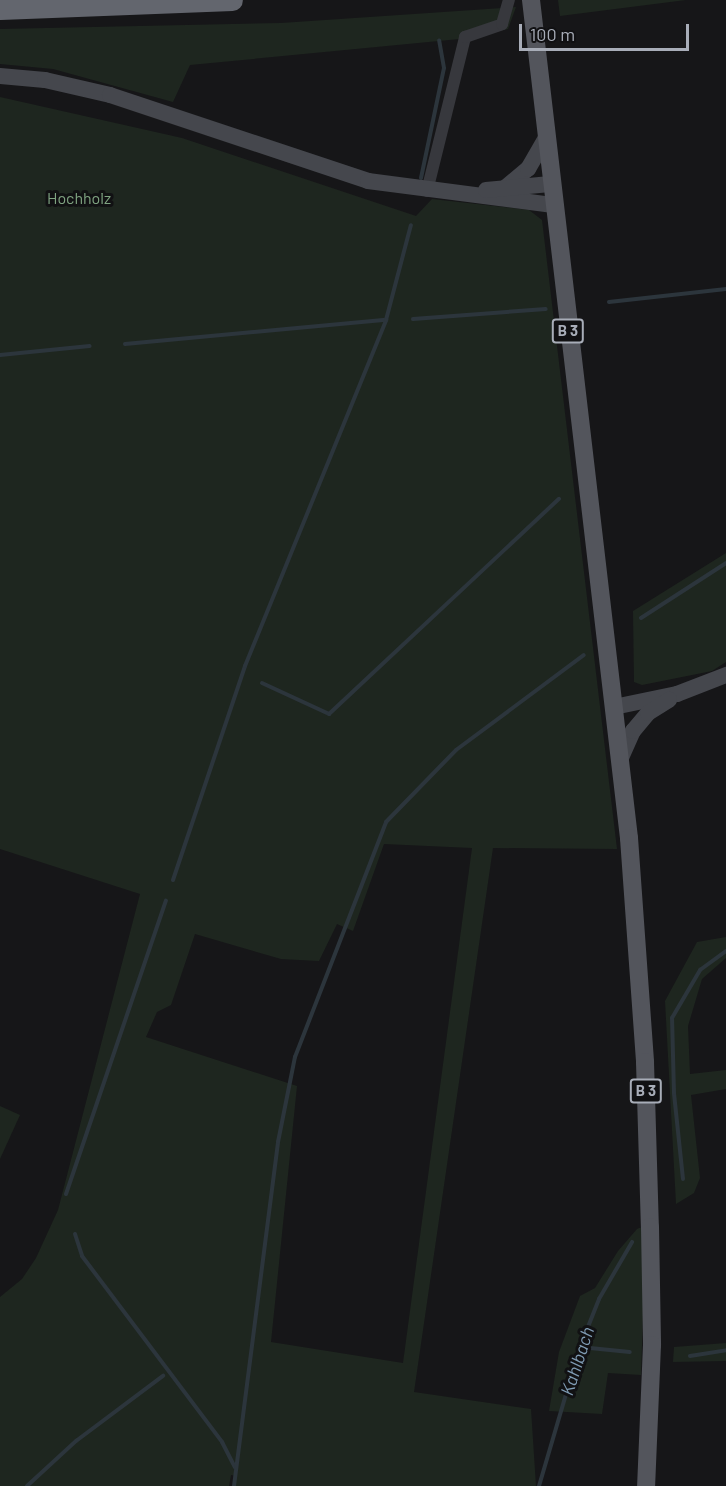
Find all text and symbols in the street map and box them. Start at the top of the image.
scale bar [522,12,692,50]
text: 100 m [530,23,575,45]
park label: Hochholz [47,188,111,208]
road number: B 3 [552,319,584,343]
road number: B 3 [630,1079,662,1103]
water label: Kahlbach [556,1324,598,1398]

